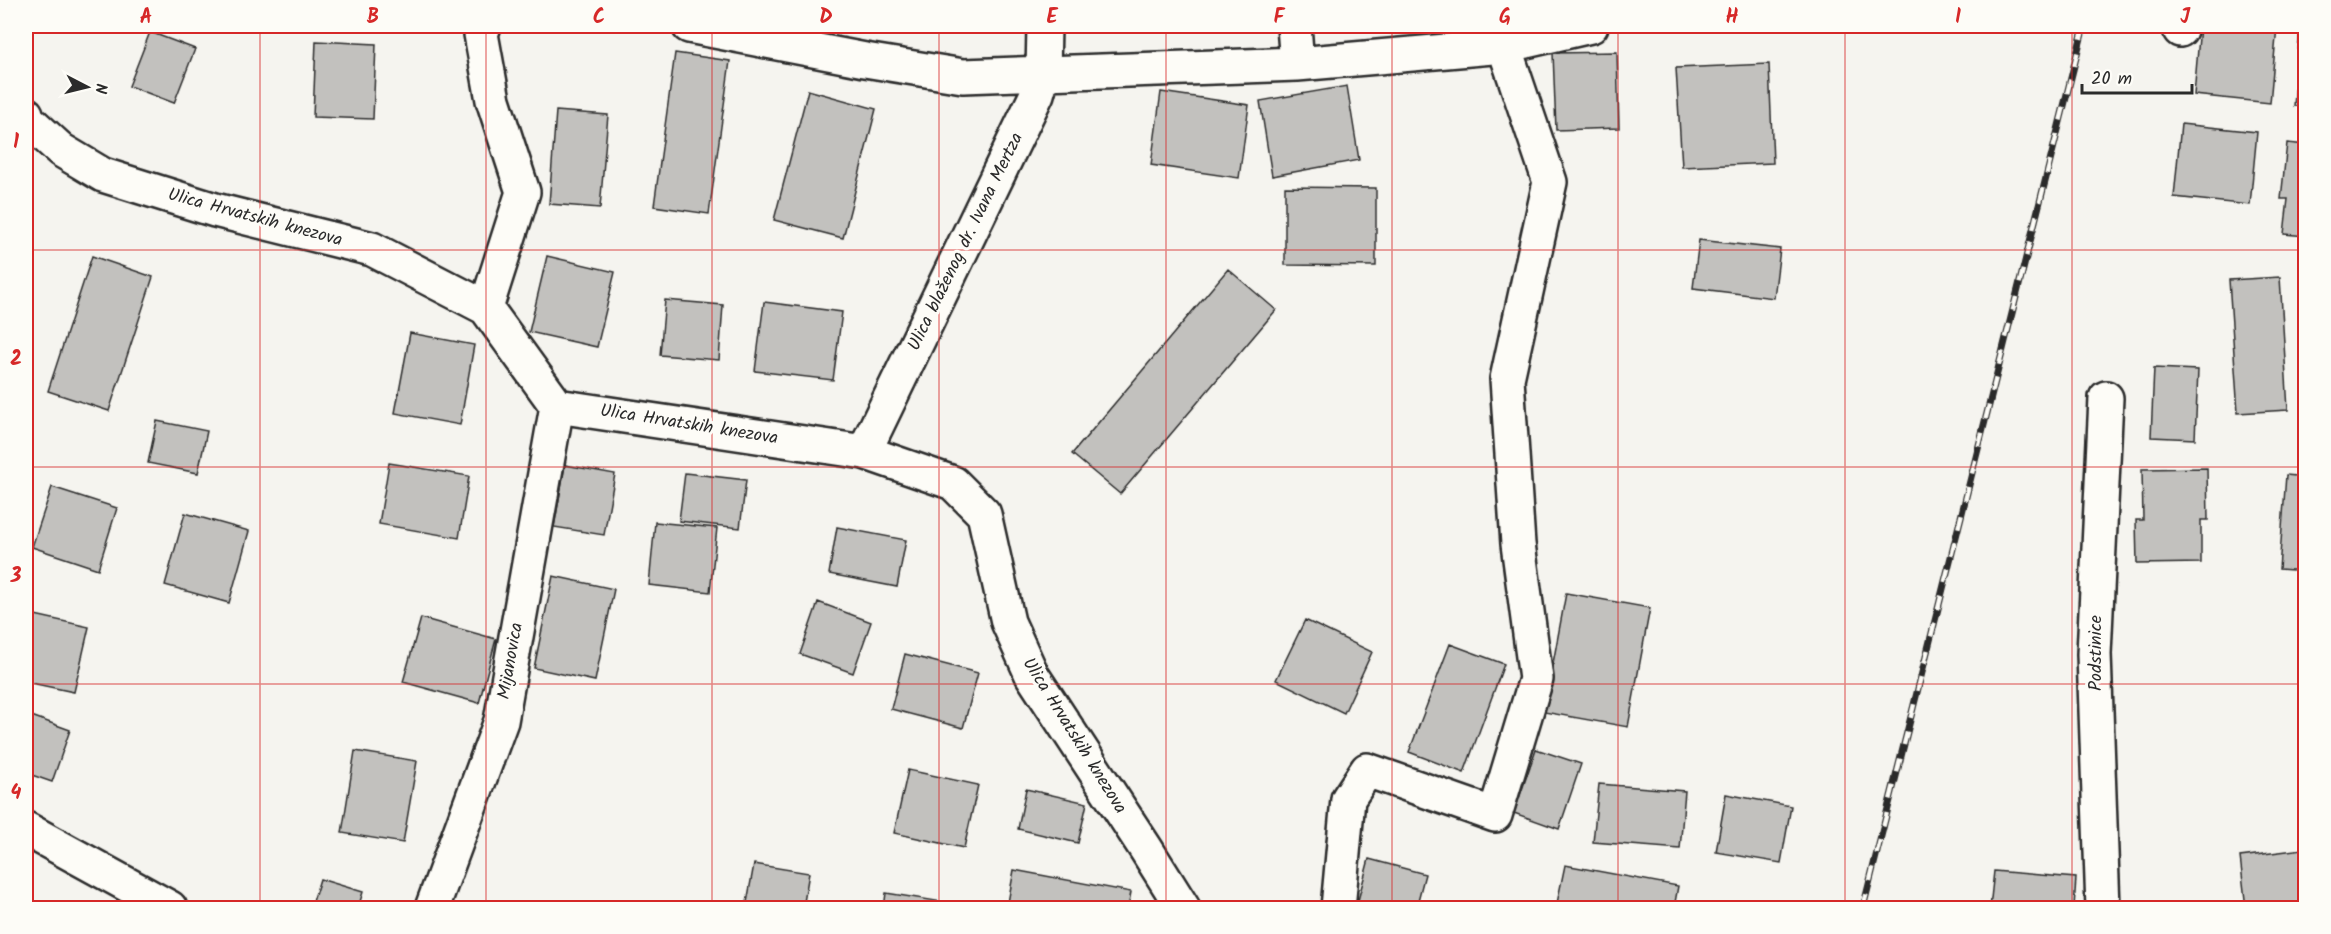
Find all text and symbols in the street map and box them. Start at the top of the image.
text: A [140,2,152,34]
text: B [367,2,379,34]
text: C [593,2,605,34]
text: D [819,2,833,34]
text: E [1046,2,1058,34]
text: F [1274,2,1286,34]
text: G [1499,2,1511,34]
text: H [1725,2,1739,34]
text: I [1955,2,1961,34]
text: J [2180,2,2191,34]
north arrow [57,57,117,117]
scale bar [2082,57,2192,95]
text: 20 m [2091,65,2132,94]
text: N [87,82,113,95]
text: 1 [13,127,19,159]
street label: Ulica blaženog dr. Ivana Mertza [900,128,1032,356]
street label: Ulica Hrvatskih knezova [164,181,346,255]
text: 2 [10,344,22,376]
street label: Ulica Hrvatskih knezova [598,397,780,453]
text: 3 [10,561,22,593]
street label: Podstinice [2082,615,2111,691]
street label: Mijanovica [490,620,532,702]
street label: Ulica Hrvatskih knezova [1014,652,1134,820]
text: 4 [11,778,22,810]

